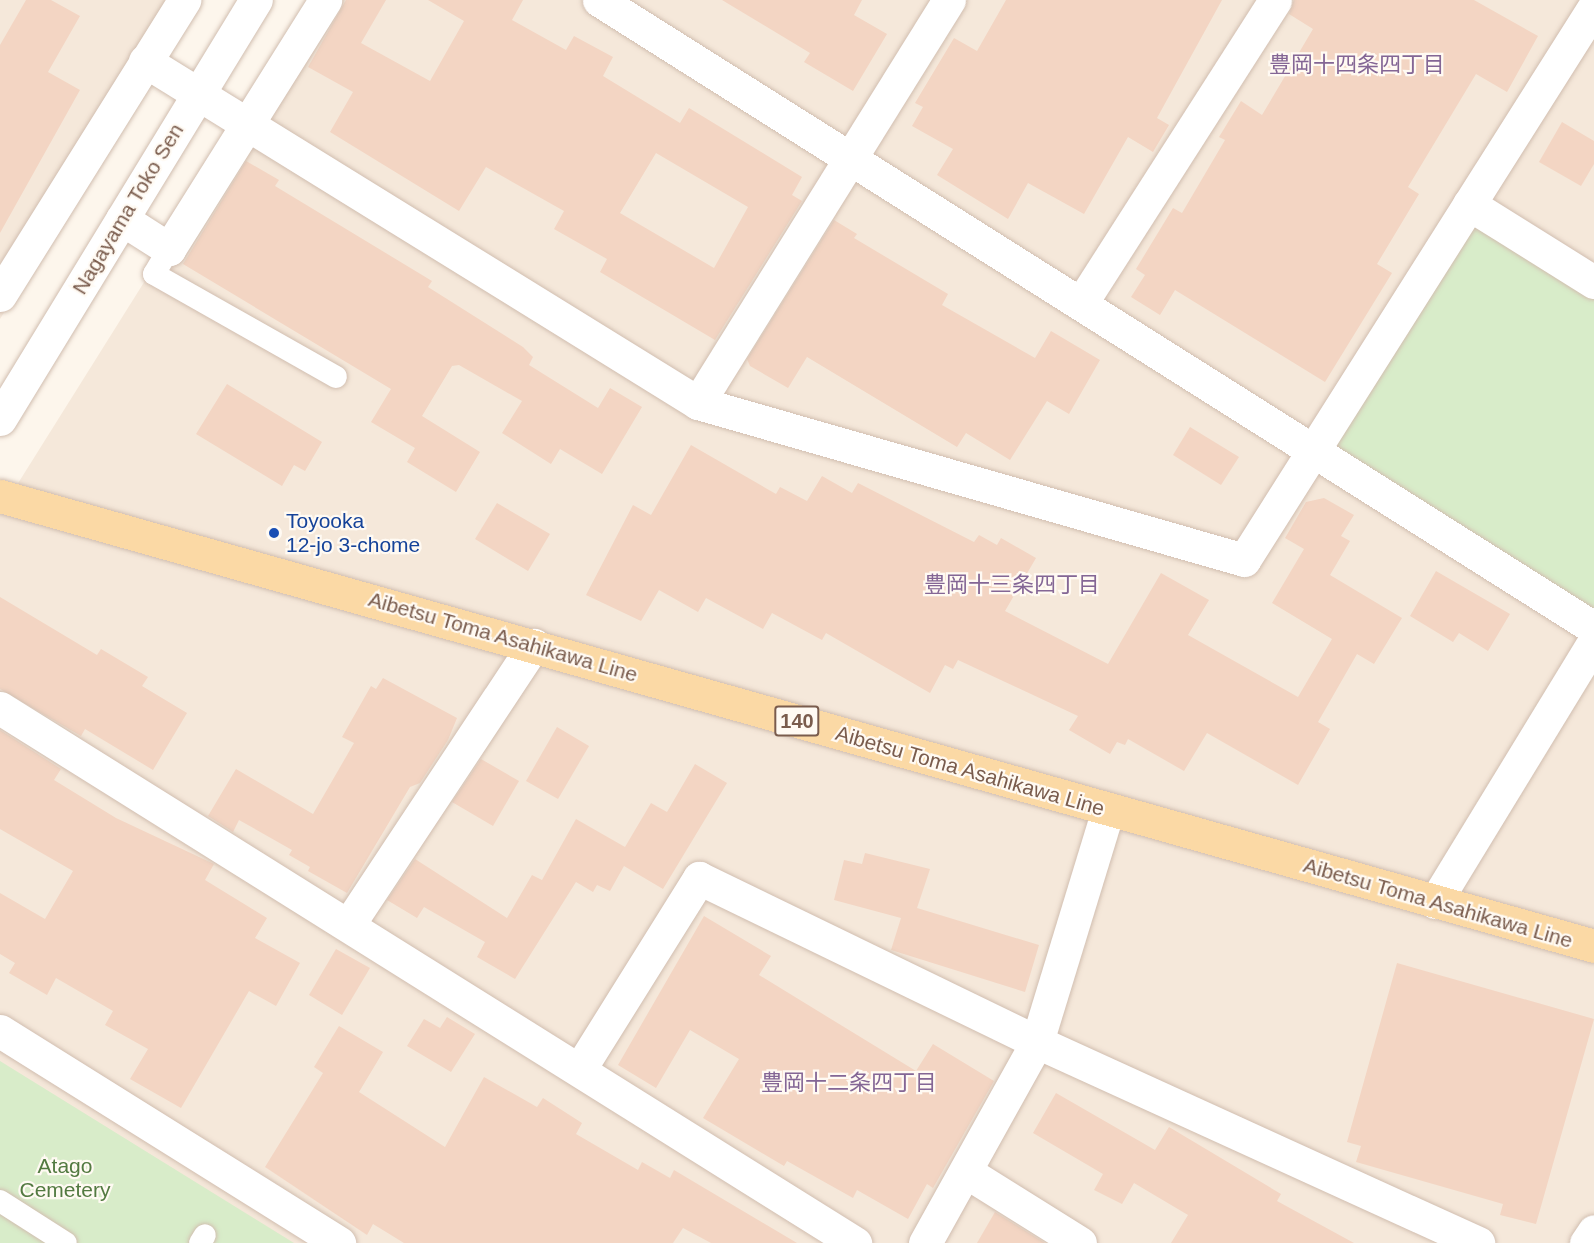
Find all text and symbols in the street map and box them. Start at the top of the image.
district label: 豊岡十四条四丁目 [1269,52,1445,78]
street label: Nagayama Toko Sen [67,119,189,299]
place label: Toyooka 12-jo 3-chome [286,508,420,558]
marker: Toyooka 12-jo 3-chome [267,526,281,540]
district label: 豊岡十三条四丁目 [924,572,1100,598]
street label: Aibetsu Toma Asahikawa Line [365,586,641,688]
road number: 140 [773,704,821,738]
street label: Aibetsu Toma Asahikawa Line [832,720,1108,822]
street label: Aibetsu Toma Asahikawa Line [1300,852,1576,954]
district label: 豊岡十二条四丁目 [761,1070,937,1096]
park label: Atago Cemetery [19,1153,111,1203]

